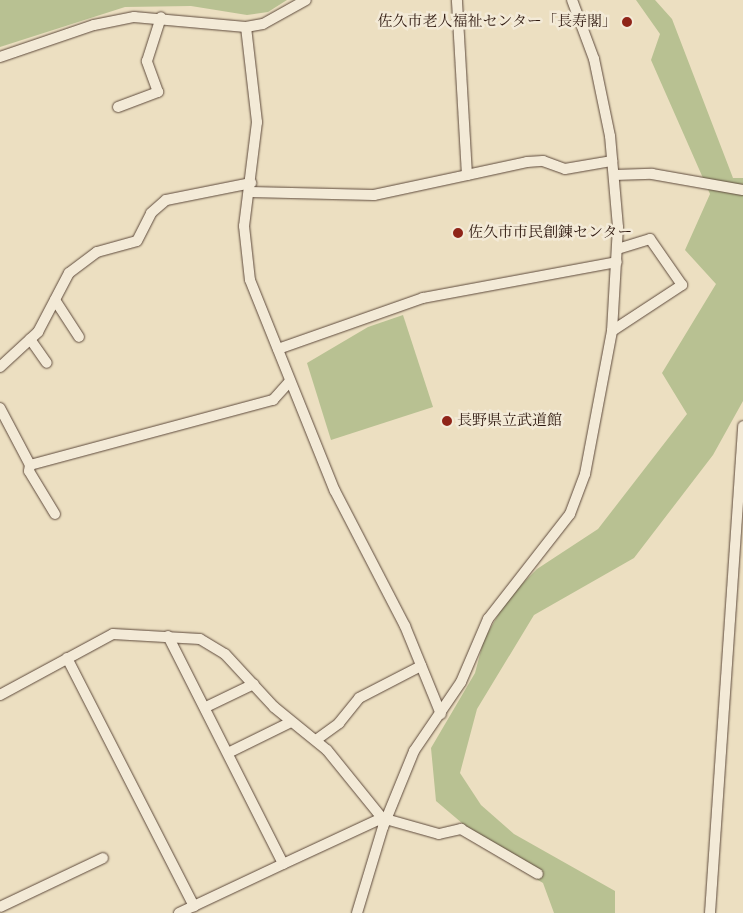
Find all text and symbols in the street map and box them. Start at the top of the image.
place label: 佐久市老人福祉センター「長寿閣」 [377,13,617,31]
marker: 佐久市老人福祉センター「長寿閣」 [621,16,633,28]
place label: 佐久市市民創錬センター [468,224,633,242]
marker: 佐久市市民創錬センター [452,227,464,239]
place label: 長野県立武道館 [457,412,562,430]
marker: 長野県立武道館 [441,415,453,427]

